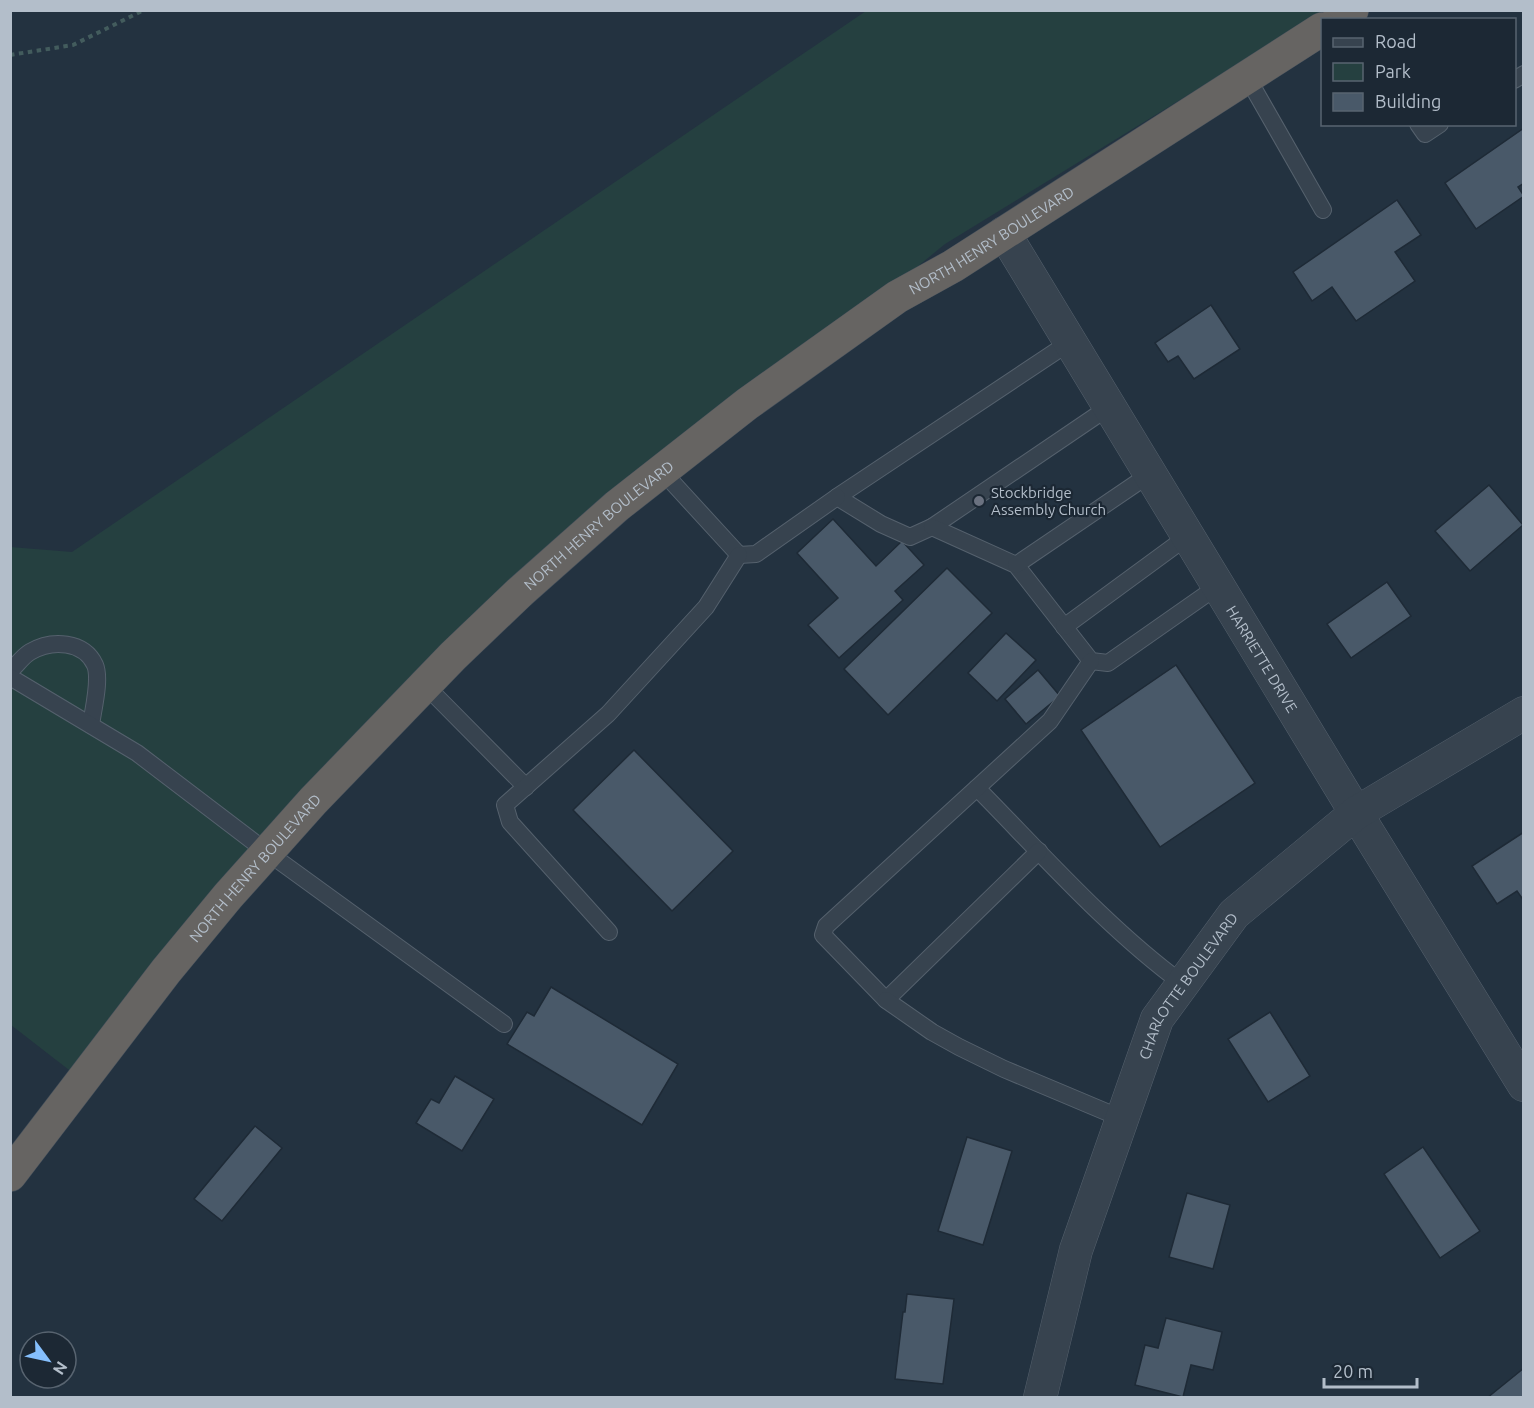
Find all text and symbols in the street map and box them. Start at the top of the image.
legend [1321,18,1516,126]
text: Road [1375,31,1417,51]
text: Park [1375,61,1411,81]
text: Building [1375,91,1441,111]
street label: NORTH HENRY BOULEVARD [906,182,1077,297]
street label: NORTH HENRY BOULEVARD [520,457,677,593]
place label: Stockbridge Assembly Church [991,484,1106,518]
marker: Stockbridge Assembly Church [972,494,986,508]
street label: HARRIETTE DRIVE [1223,602,1301,715]
street label: NORTH HENRY BOULEVARD [185,790,324,945]
street label: CHARLOTTE BOULEVARD [1135,909,1241,1062]
north arrow [18,1330,78,1390]
scale bar [1324,1351,1417,1389]
text: N [50,1358,71,1378]
text: 20 m [1333,1361,1373,1381]

